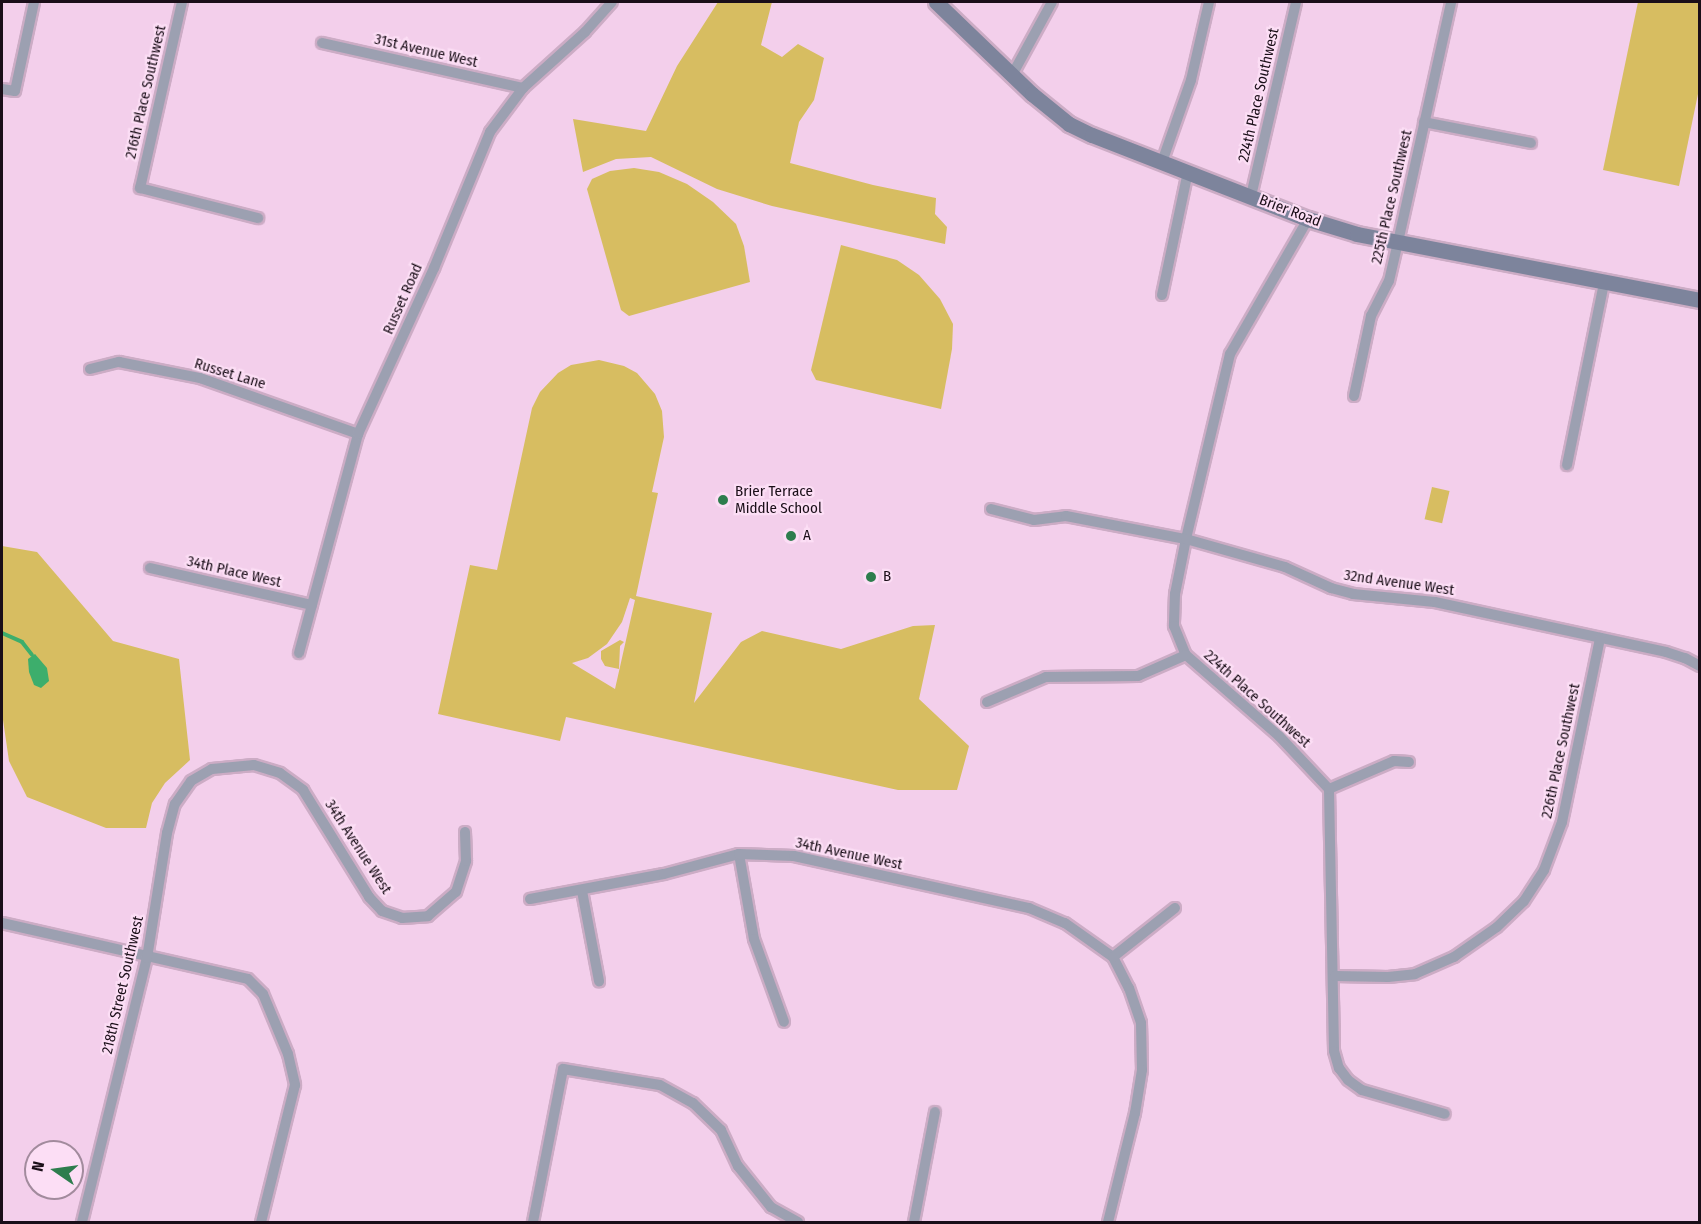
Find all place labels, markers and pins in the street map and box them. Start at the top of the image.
place label: Brier Terrace Middle School [735,482,822,517]
marker: Brier Terrace Middle School [716,493,730,507]
place label: A [803,527,811,545]
marker: A [784,529,798,543]
place label: B [883,568,891,586]
marker: B [864,570,878,584]

